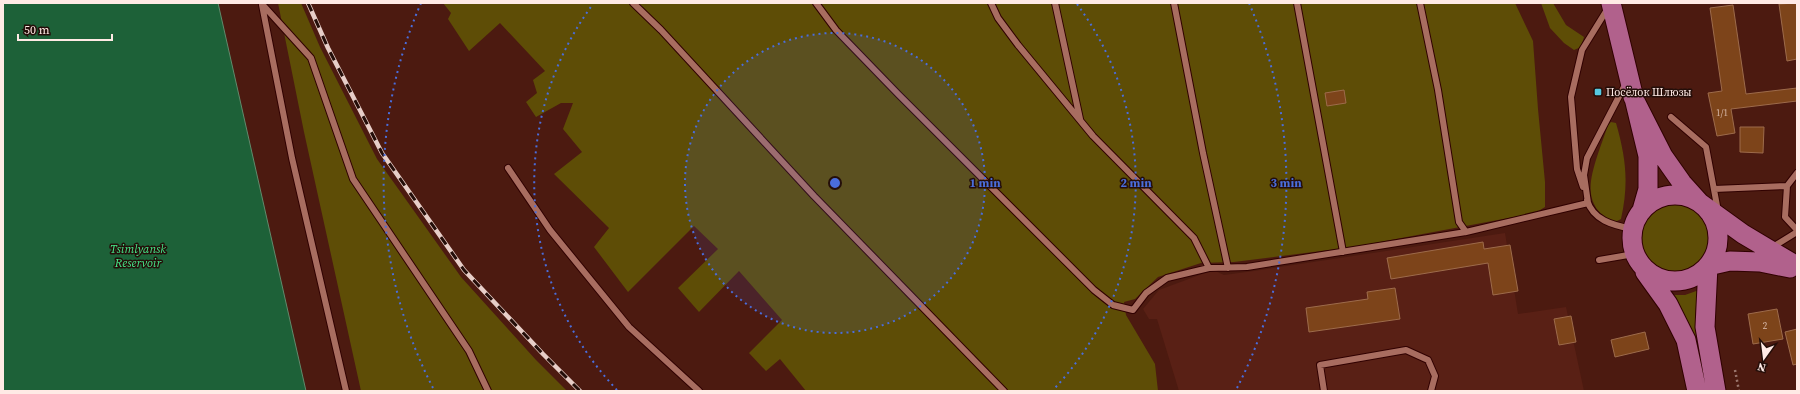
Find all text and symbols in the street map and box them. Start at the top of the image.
scale bar [18,16,112,42]
text: 50 m [24,22,50,38]
place label: Посёлок Шлюзы [1606,85,1692,100]
marker: Посёлок Шлюзы [1593,87,1603,97]
house number: 1/1 [1716,107,1728,119]
text: 1 min [969,175,1001,191]
text: 2 min [1120,175,1152,191]
text: 3 min [1270,175,1302,191]
centre of rings [828,176,842,190]
water label: Tsimlyansk Reservoir [110,241,166,271]
house number: 2 [1763,320,1768,332]
north arrow [1744,338,1784,378]
text: N [1756,359,1767,375]

